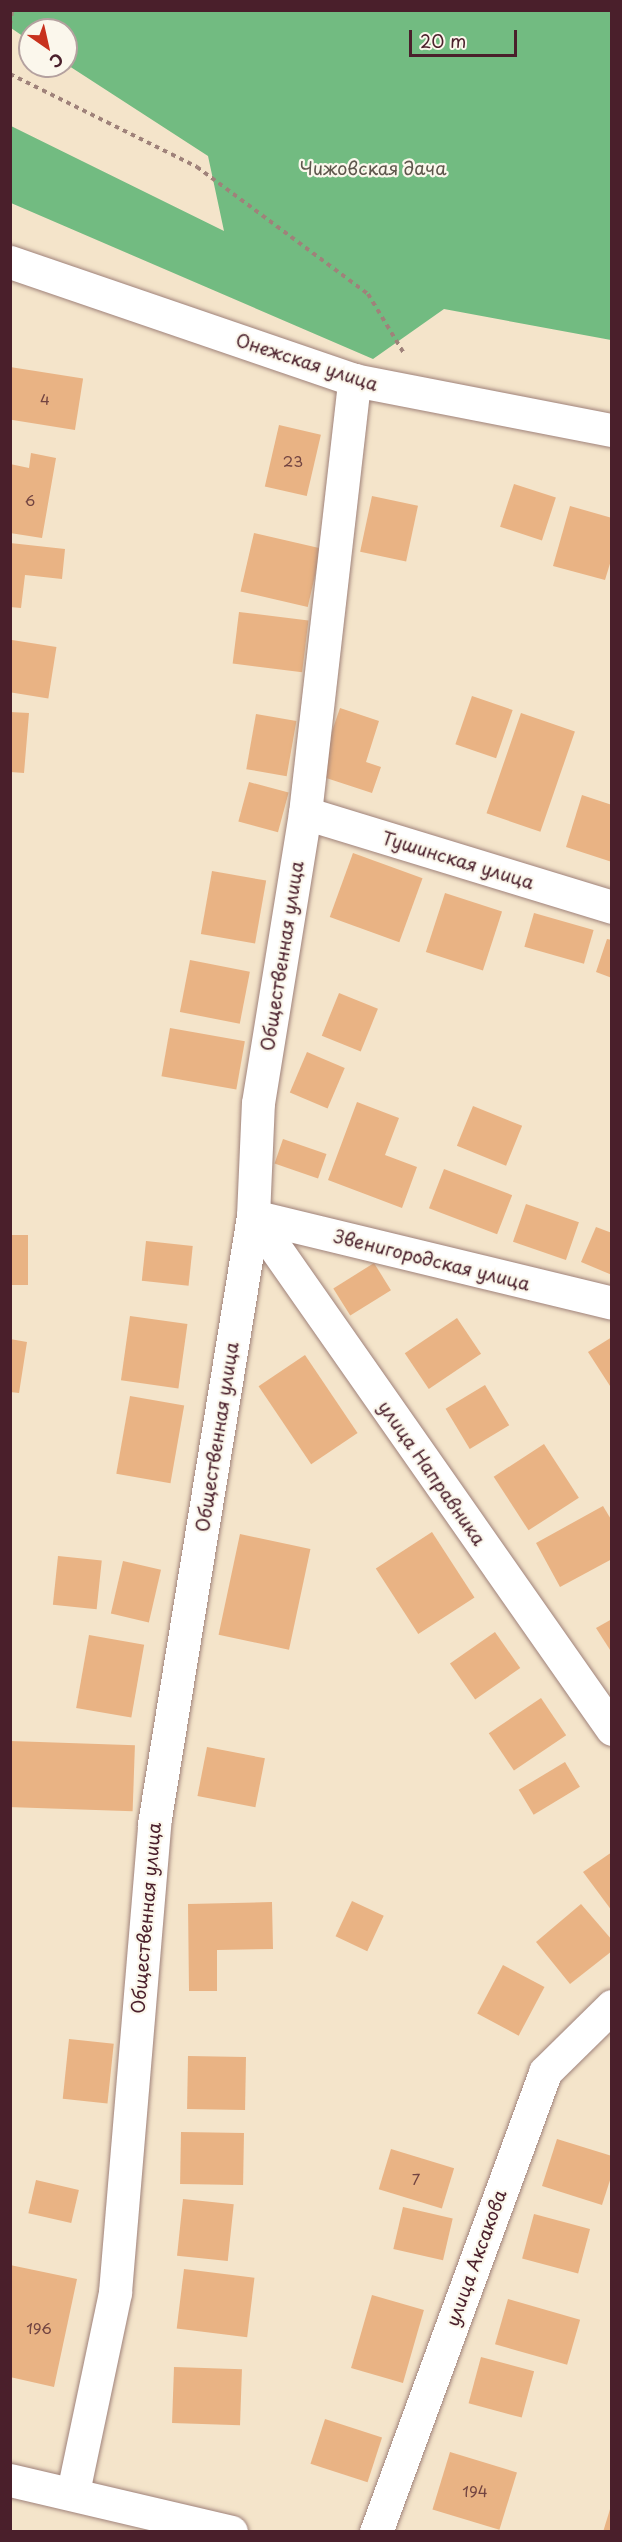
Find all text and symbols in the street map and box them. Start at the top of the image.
north arrow [18,18,78,78]
scale bar [412,18,520,56]
text: 20 m [420,27,466,54]
text: С [45,48,69,75]
park label: Чижовская дача [299,157,447,179]
street label: Онежская улица [233,329,381,395]
house number: 4 [40,390,50,408]
house number: 23 [283,452,303,470]
house number: 6 [25,491,35,509]
street label: Тушинская улица [379,827,537,893]
street label: Общественная улица [256,859,308,1053]
street label: Звенигородская улица [331,1225,533,1295]
street label: Общественная улица [191,1340,243,1534]
street label: улица Направника [374,1397,490,1549]
street label: Общественная улица [127,1821,165,2015]
house number: 7 [412,2170,420,2188]
street label: улица Аксакова [441,2186,511,2330]
house number: 196 [26,2319,52,2337]
house number: 194 [462,2482,488,2500]

